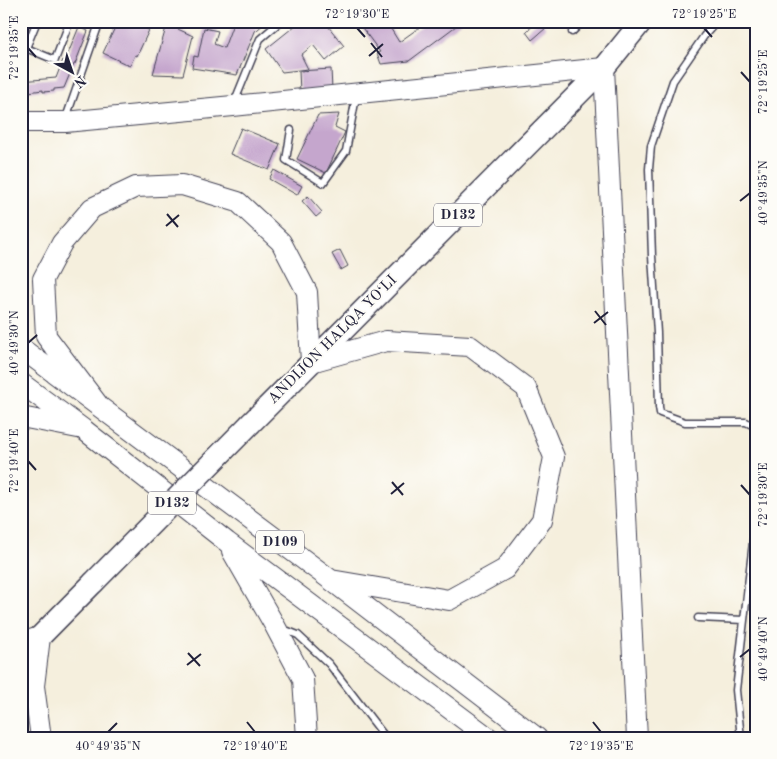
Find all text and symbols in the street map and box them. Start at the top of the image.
text: 72°19'25"E [672,8,736,21]
text: 72°19'30"E [325,9,389,21]
text: 72°19'35"E [8,16,21,80]
north arrow [48,48,98,98]
text: 72°19'25"E [757,50,770,114]
text: N [71,72,88,90]
text: 40°49'35"N [757,160,770,226]
road number: D132 [434,204,482,226]
street label: ANDIJON HALQA YO‘LI [266,273,400,407]
text: 40°49'30"N [9,310,21,376]
text: 72°19'40"E [9,429,21,493]
text: 72°19'30"E [758,463,770,527]
road number: D132 [148,492,196,514]
road number: D109 [256,530,304,554]
text: 40°49'40"N [758,616,770,682]
text: 40°49'35"N [75,740,141,753]
text: 72°19'35"E [569,740,633,753]
text: 72°19'40"E [223,741,287,753]

